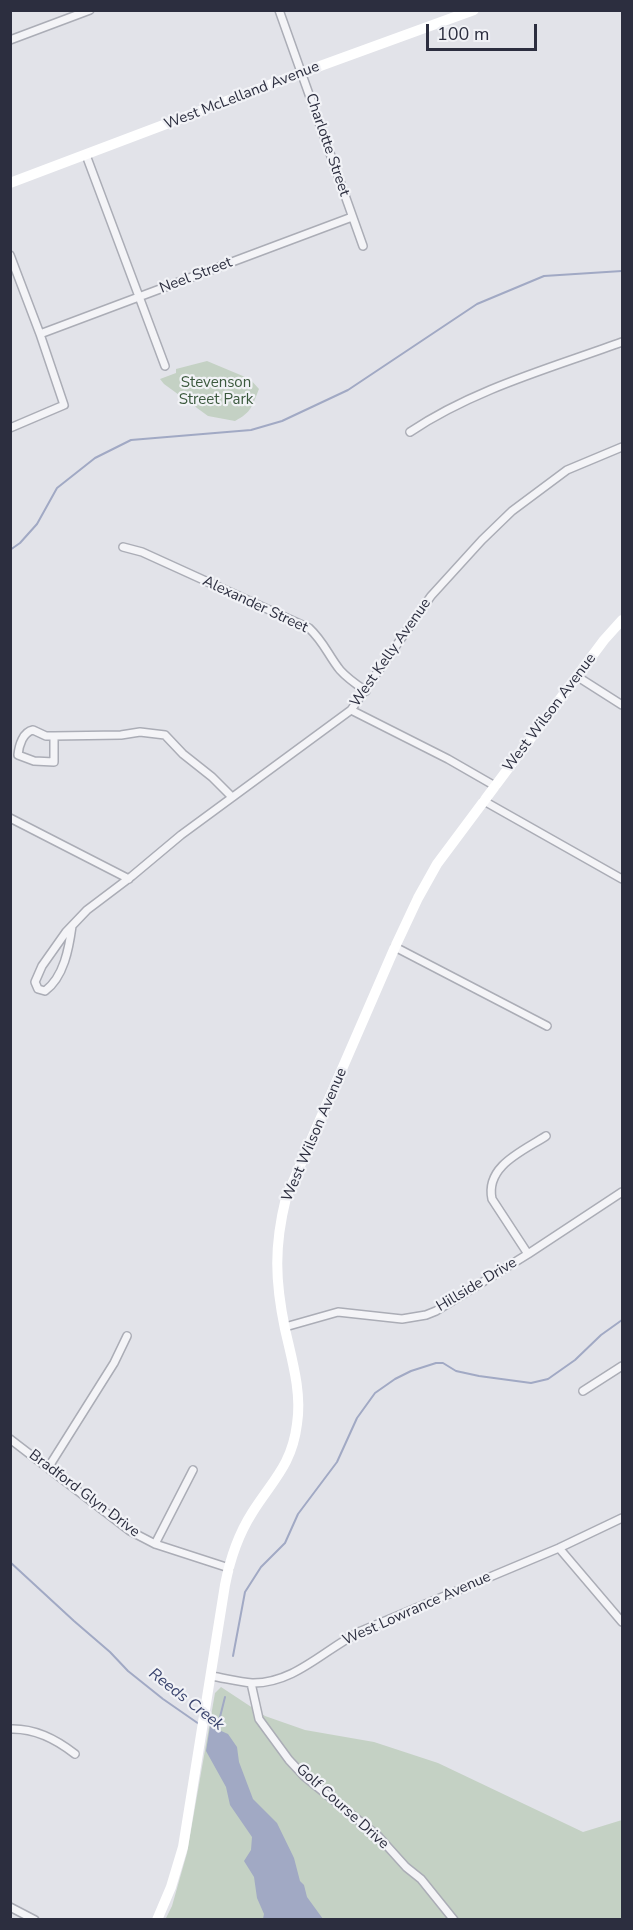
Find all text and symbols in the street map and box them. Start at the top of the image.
scale bar [429,12,540,50]
text: 100 m [437,22,489,46]
street label: West McLelland Avenue [162,58,322,134]
street label: Charlotte Street [301,91,353,199]
street label: Neel Street [157,254,235,298]
park label: Stevenson Street Park [179,374,253,409]
street label: Alexander Street [199,573,311,637]
street label: West Kelly Avenue [347,595,435,711]
street label: West Wilson Avenue [500,650,600,776]
street label: West Wilson Avenue [279,1066,351,1204]
street label: Hillside Drive [434,1254,520,1316]
street label: Bradford Glyn Drive [25,1447,143,1541]
street label: West Lowrance Avenue [340,1568,494,1650]
water label: Reeds Creek [145,1665,227,1735]
street label: Golf Course Drive [292,1761,392,1853]

